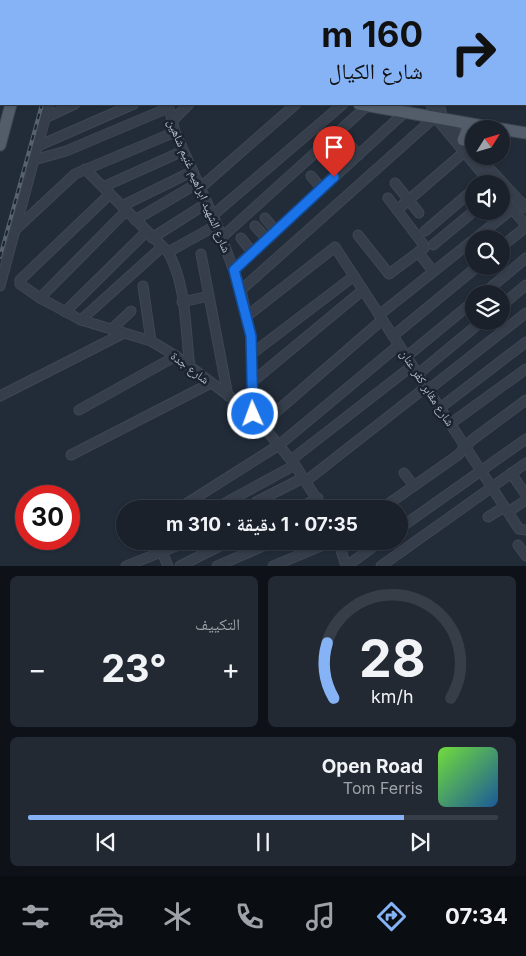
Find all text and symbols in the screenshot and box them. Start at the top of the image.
text: 160 m [321,13,423,55]
icon: right [441,20,506,85]
text: شارع الكيال [328,58,423,84]
street label: شارع الشهيد ابراهيم غنيم شاهين [164,117,234,255]
north arrow [465,120,510,165]
map controls [465,120,510,330]
pin [313,126,355,177]
icon: arrive [320,133,348,161]
button: sound [465,175,510,220]
button: search [465,230,510,275]
button: layers [465,285,510,330]
street label: شارع مقابر كفر عنان [396,347,458,429]
street label: شارع جدة [167,348,213,388]
position arrow [226,387,278,439]
speed limit sign: 30 [15,485,80,550]
text: 07:35 · 1 دقيقة · 310 m [166,513,358,536]
text: التكييف [195,614,240,634]
text: 28 [359,627,425,690]
text: 23° [101,645,167,691]
text: − [28,652,47,686]
text: + [221,652,240,686]
text: km/h [371,686,413,707]
text: Open Road [322,755,423,778]
text: Tom Ferris [343,778,423,798]
icon: previous [92,828,120,856]
icon: pause [249,828,277,856]
icon: next [406,828,434,856]
icon: filters [18,899,53,934]
icon: car [89,899,124,934]
icon: climate [160,899,195,934]
icon: phone [232,899,267,934]
icon: music [303,899,338,934]
icon: directions [374,899,409,934]
text: 07:34 [445,903,508,929]

